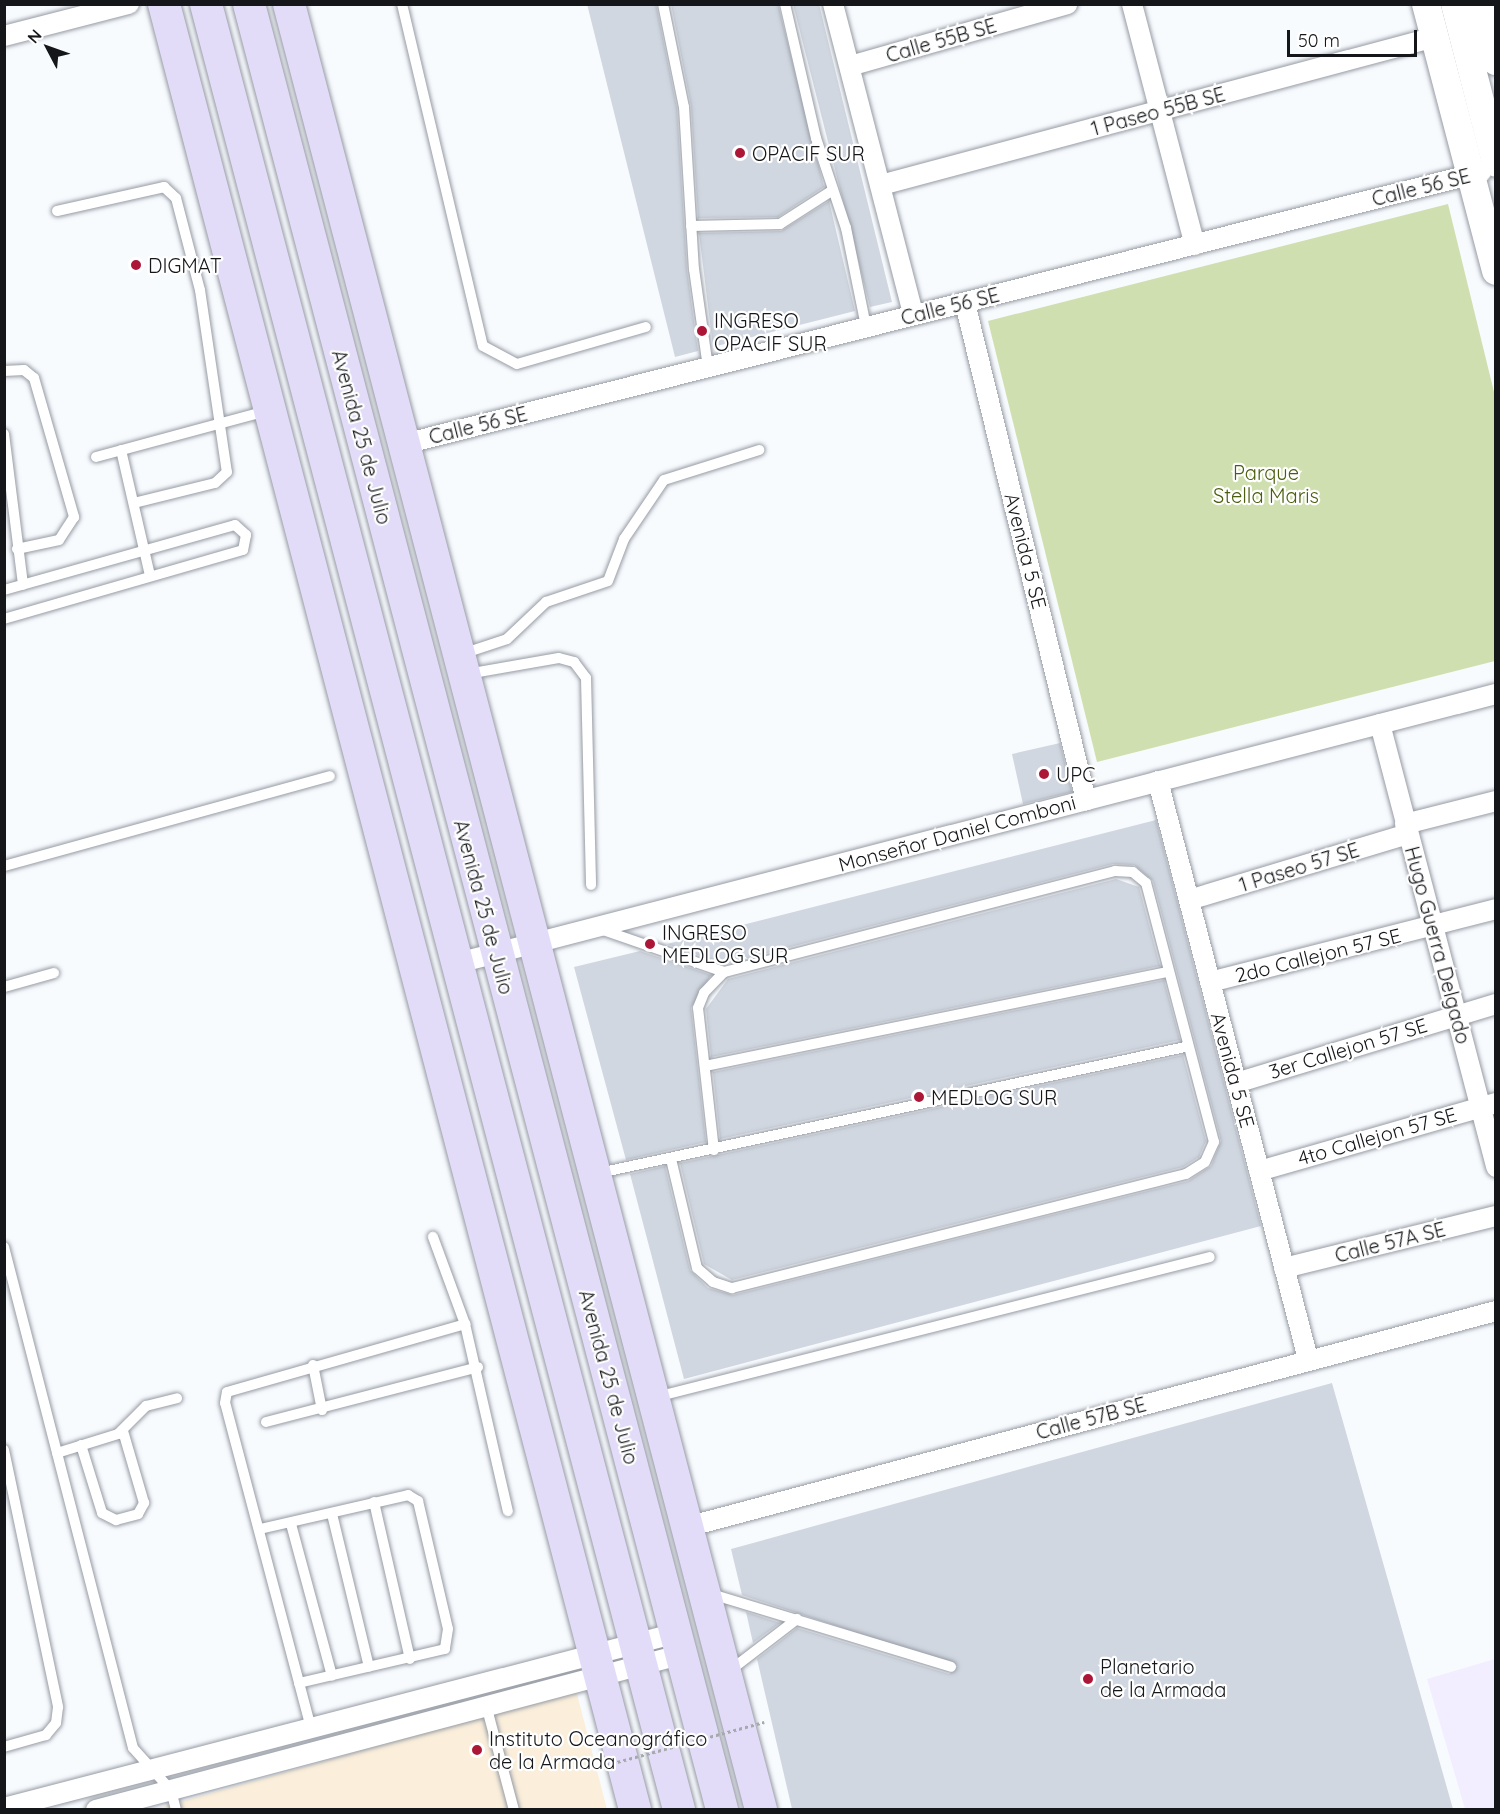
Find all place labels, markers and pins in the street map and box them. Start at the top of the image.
place label: OPACIF SUR [752,141,865,165]
marker: OPACIF SUR [733,146,747,160]
place label: DIGMAT [148,253,222,277]
marker: DIGMAT [129,258,143,272]
place label: INGRESO OPACIF SUR [714,308,827,355]
marker: INGRESO OPACIF SUR [695,324,709,338]
place label: UPC [1056,762,1095,786]
marker: UPC [1037,767,1051,781]
place label: INGRESO MEDLOG SUR [662,921,788,968]
marker: INGRESO MEDLOG SUR [643,937,657,951]
place label: MEDLOG SUR [931,1085,1057,1109]
marker: MEDLOG SUR [912,1090,926,1104]
place label: Planetario de la Armada [1100,1655,1226,1702]
marker: Planetario de la Armada [1081,1672,1095,1686]
place label: Instituto Oceanográfico de la Armada [489,1726,707,1773]
marker: Instituto Oceanográfico de la Armada [470,1743,484,1757]

